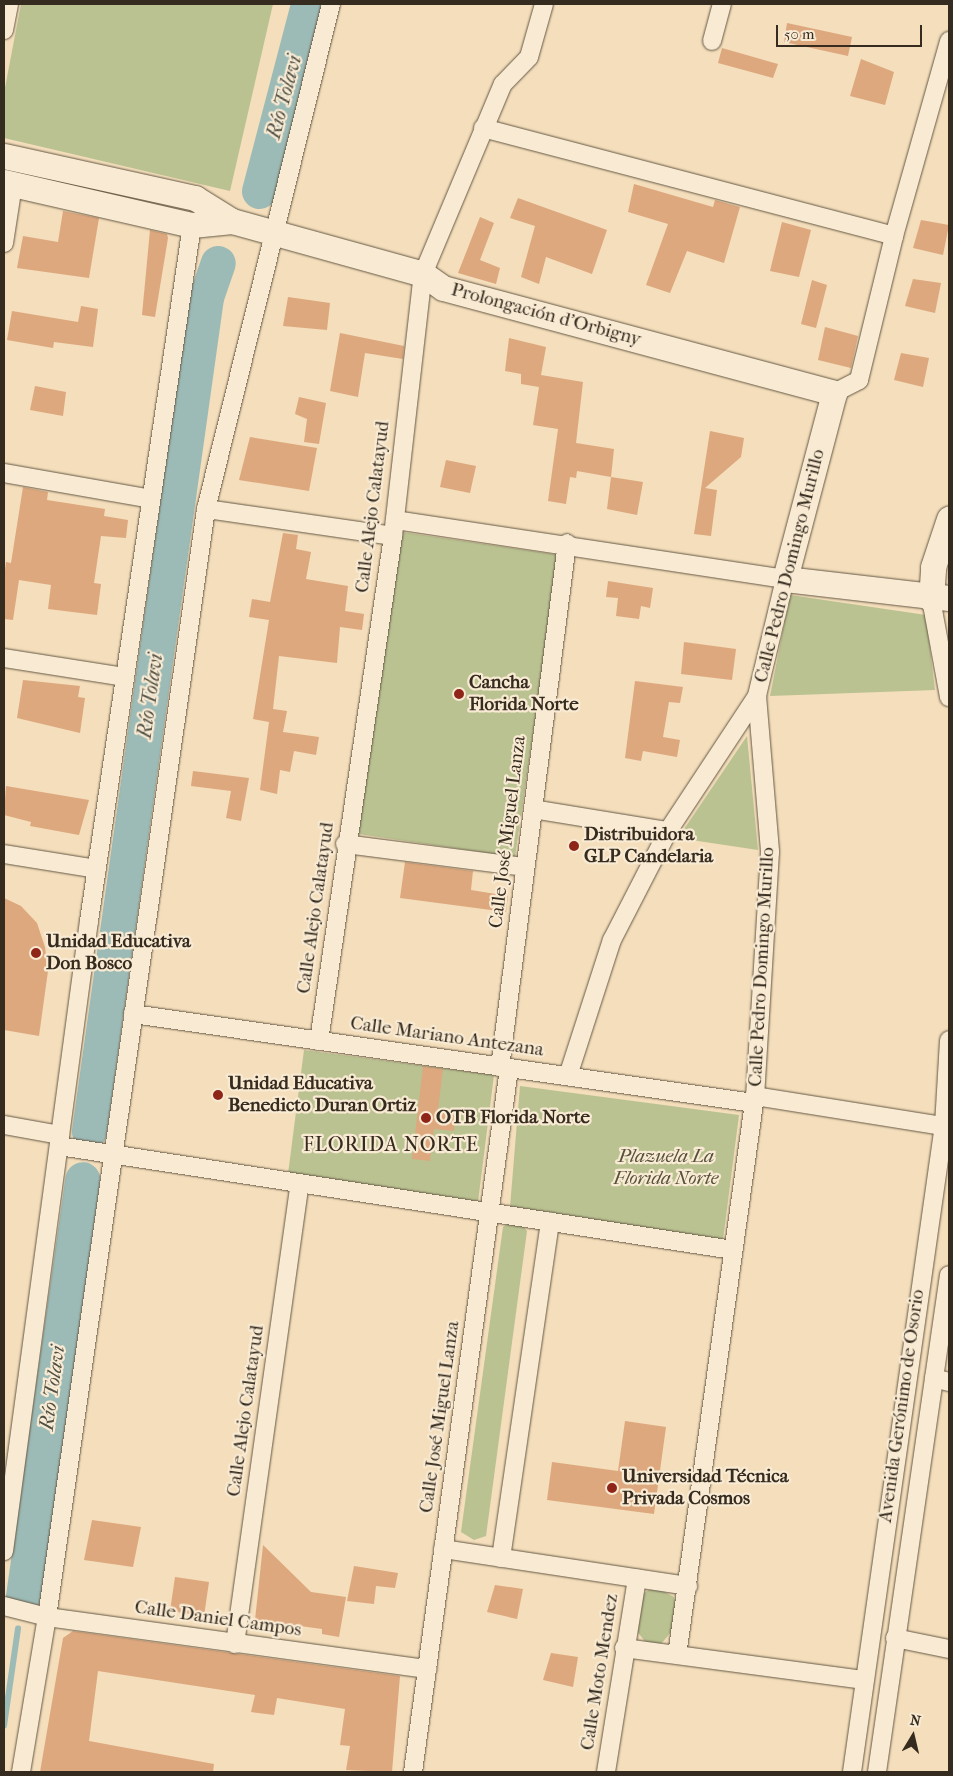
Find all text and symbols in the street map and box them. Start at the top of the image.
scale bar [778,15,924,47]
text: 50 m [784,25,814,43]
water label: Río Tolavi [261,53,307,141]
street label: Prolongación d'Orbigny [449,279,643,351]
street label: Calle Alejo Calatayud [351,420,395,594]
street label: Calle Pedro Domingo Murillo [750,447,830,685]
water label: Río Tolavi [132,652,168,740]
place label: Cancha Florida Norte [469,672,579,716]
marker: Cancha Florida Norte [453,688,465,700]
street label: Calle José Miguel Lanza [485,735,531,929]
street label: Calle Alejo Calatayud [293,821,339,995]
place label: Distribuidora GLP Candelaria [584,824,713,868]
marker: Distribuidora GLP Candelaria [568,840,580,852]
street label: Calle Pedro Domingo Murillo [744,847,780,1087]
place label: Unidad Educativa Don Bosco [46,931,191,975]
marker: Unidad Educativa Don Bosco [30,947,42,959]
street label: Calle Mariano Antezana [349,1012,545,1062]
place label: Unidad Educativa Benedicto Duran Ortiz [228,1073,416,1117]
marker: Unidad Educativa Benedicto Duran Ortiz [212,1089,224,1101]
place label: OTB Florida Norte [436,1107,590,1129]
marker: OTB Florida Norte [420,1112,432,1124]
district label: FLORIDA NORTE [301,1132,481,1156]
park label: Plazuela La Florida Norte [613,1146,719,1190]
street label: Avenida Gerónimo de Osorio [874,1288,930,1524]
street label: Calle José Miguel Lanza [415,1320,465,1514]
street label: Calle Alejo Calatayud [223,1324,269,1498]
water label: Río Tolavi [34,1344,70,1432]
place label: Universidad Técnica Privada Cosmos [622,1466,788,1510]
marker: Universidad Técnica Privada Cosmos [606,1482,618,1494]
street label: Calle Moto Mendez [576,1592,624,1752]
street label: Calle Daniel Campos [133,1596,303,1642]
north arrow [888,1711,938,1761]
text: N [909,1711,922,1730]

